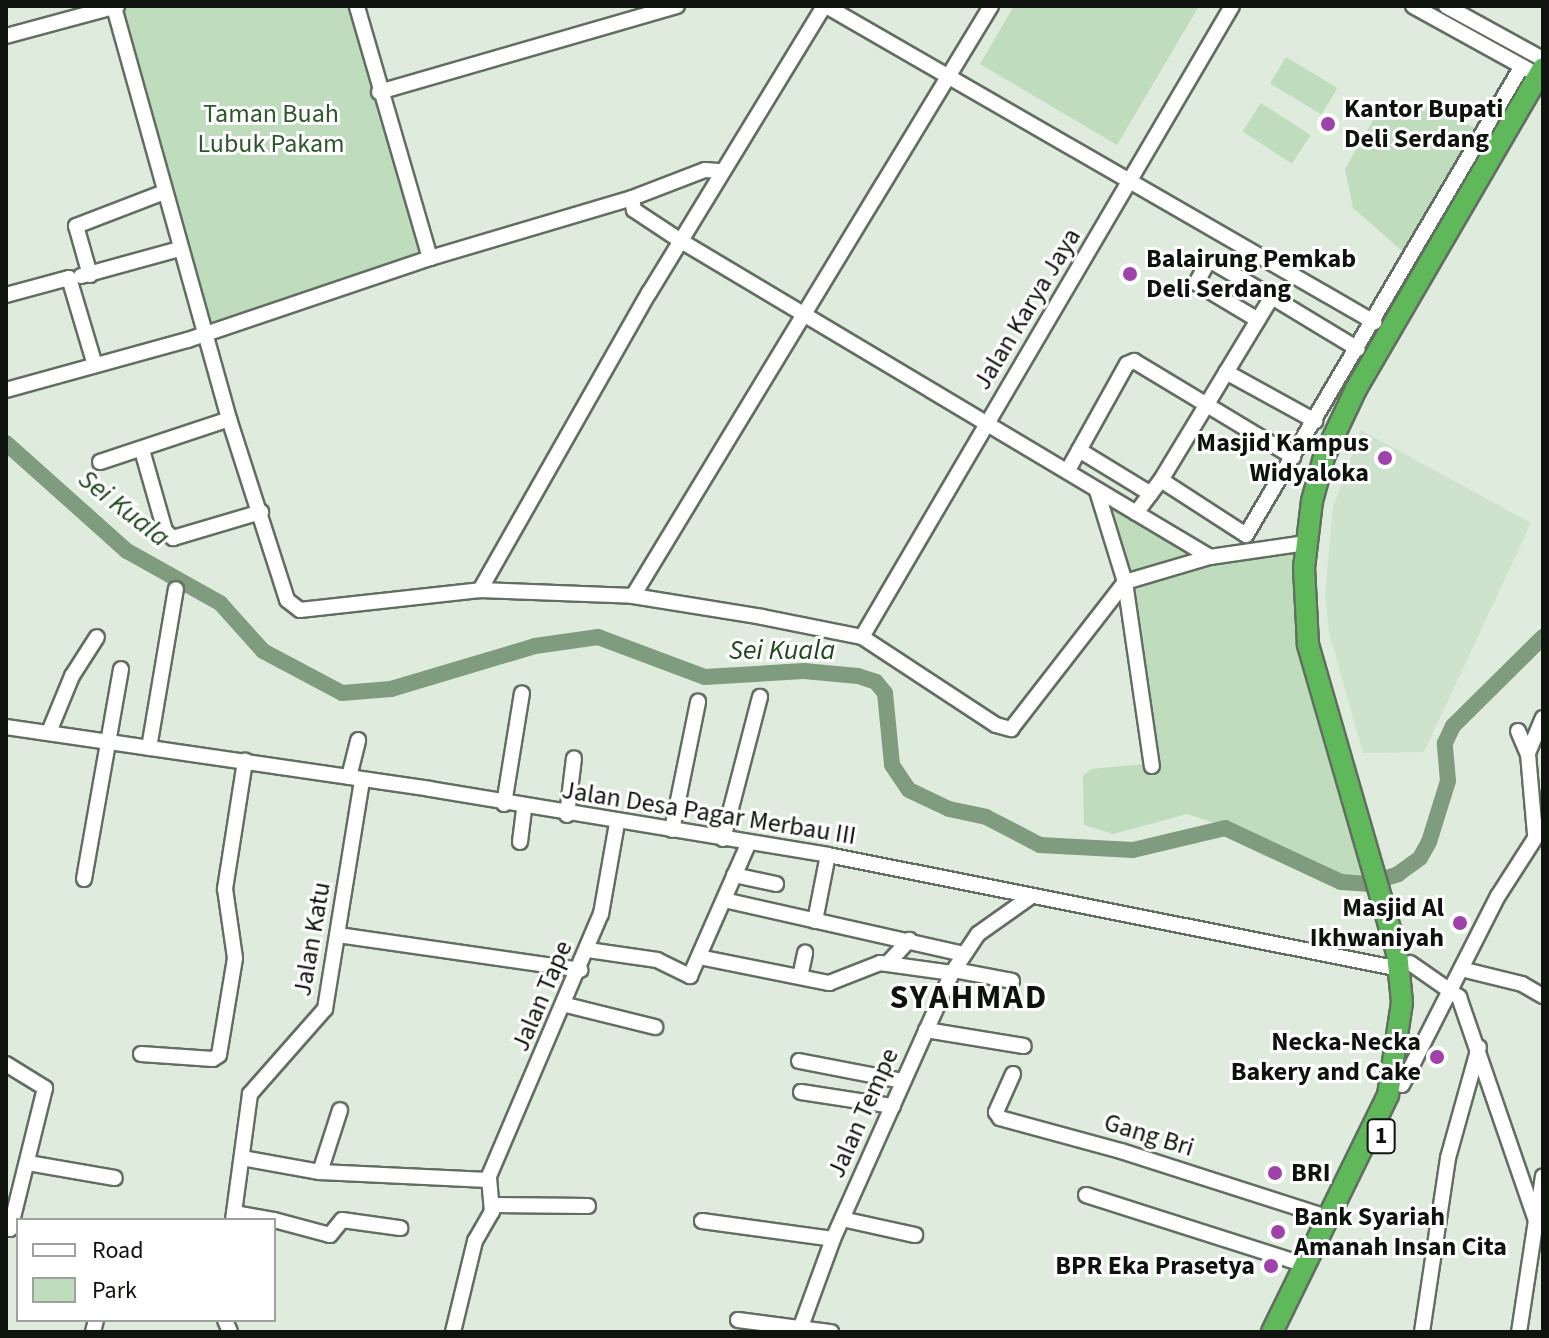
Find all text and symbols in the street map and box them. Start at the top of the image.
place label: Kantor Bupati Deli Serdang [1344,93,1503,154]
park label: Taman Buah Lubuk Pakam [197,98,345,160]
marker: Kantor Bupati Deli Serdang [1319,115,1337,133]
street label: Jalan Karya Jaya [967,223,1087,395]
place label: Balairung Pemkab Deli Serdang [1146,243,1356,304]
marker: Balairung Pemkab Deli Serdang [1121,265,1139,283]
place label: Masjid Kampus Widyaloka [1196,427,1369,488]
marker: Masjid Kampus Widyaloka [1376,449,1394,467]
water label: Sei Kuala [72,462,176,554]
water label: Sei Kuala [729,633,835,667]
street label: Jalan Desa Pagar Merbau III [560,774,858,852]
street label: Jalan Katu [287,879,337,999]
place label: Masjid Al Ikhwaniyah [1310,892,1444,954]
marker: Masjid Al Ikhwaniyah [1451,914,1469,932]
street label: Jalan Tape [505,936,579,1056]
district label: SYAHMAD [890,978,1048,1018]
place label: Necka-Necka Bakery and Cake [1231,1026,1421,1088]
street label: Jalan Tempe [821,1043,905,1183]
marker: Necka-Necka Bakery and Cake [1428,1048,1446,1066]
street label: Gang Bri [1100,1107,1198,1163]
road number: 1 [1365,1116,1397,1156]
place label: BRI [1291,1157,1330,1189]
marker: BRI [1266,1164,1284,1182]
place label: Bank Syariah Amanah Insan Cita [1294,1201,1507,1262]
legend [16,1218,276,1322]
marker: Bank Syariah Amanah Insan Cita [1269,1223,1287,1241]
text: Road [92,1233,144,1268]
place label: BPR Eka Prasetya [1055,1250,1255,1282]
marker: BPR Eka Prasetya [1262,1257,1280,1275]
text: Park [92,1273,137,1308]

